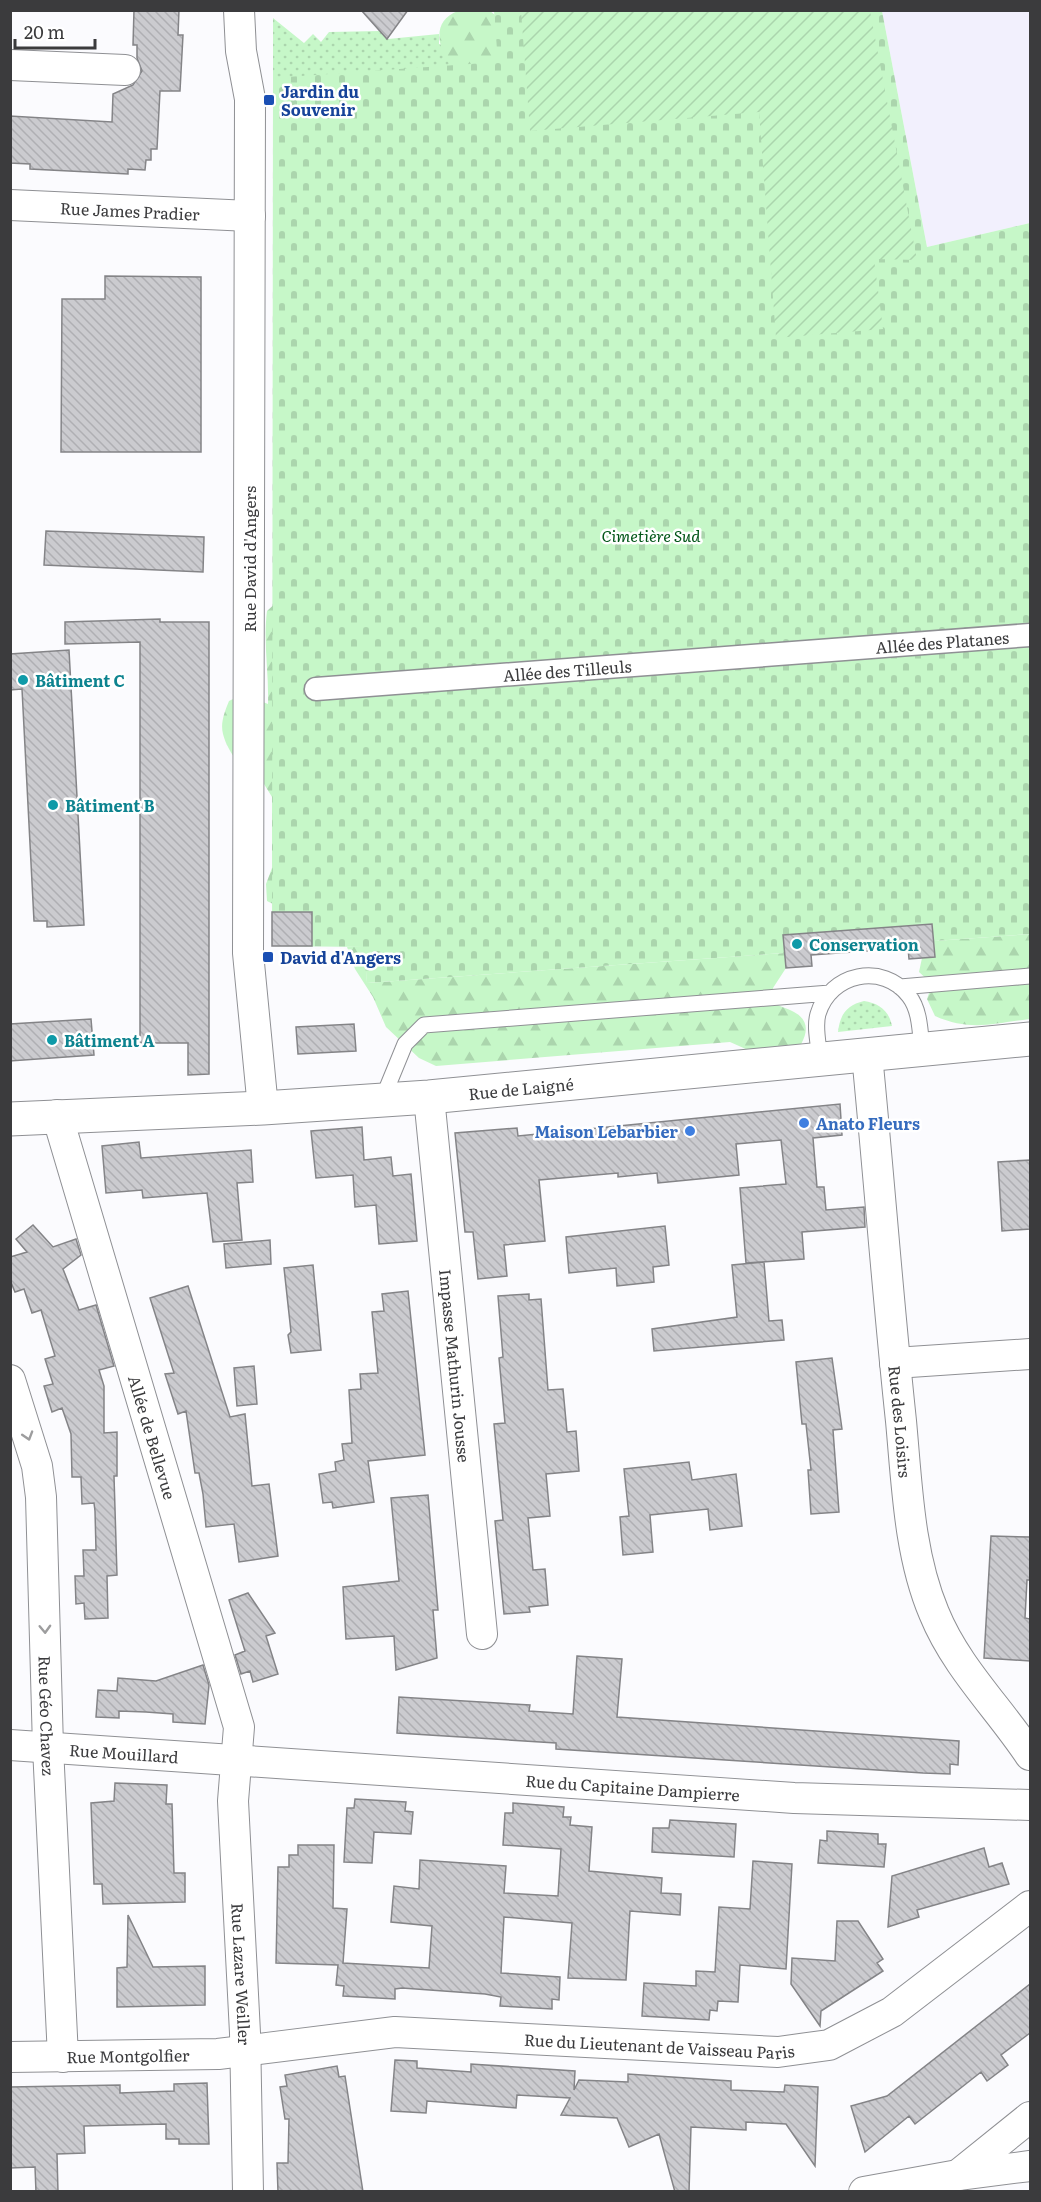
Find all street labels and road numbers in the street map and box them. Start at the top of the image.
street label: Rue James Pradier [59,195,201,226]
street label: Rue David d'Angers [237,486,261,632]
street label: Allée des Platanes [874,625,1010,659]
street label: Allée des Tilleuls [502,653,632,687]
street label: Rue de Laigné [467,1071,575,1105]
street label: Impasse Mathurin Jousse [434,1268,477,1463]
street label: Rue des Loisirs [883,1364,918,1479]
street label: Allée de Bellevue [123,1372,183,1502]
street label: Rue Géo Chavez [33,1655,61,1776]
street label: Rue Mouillard [68,1737,179,1768]
street label: Rue du Capitaine Dampierre [525,1768,741,1806]
street label: Rue Lazare Weiller [226,1902,257,2046]
street label: Rue du Lieutenant de Vaisseau Paris [523,2027,796,2064]
street label: Rue Montgolfier [66,2042,190,2068]

